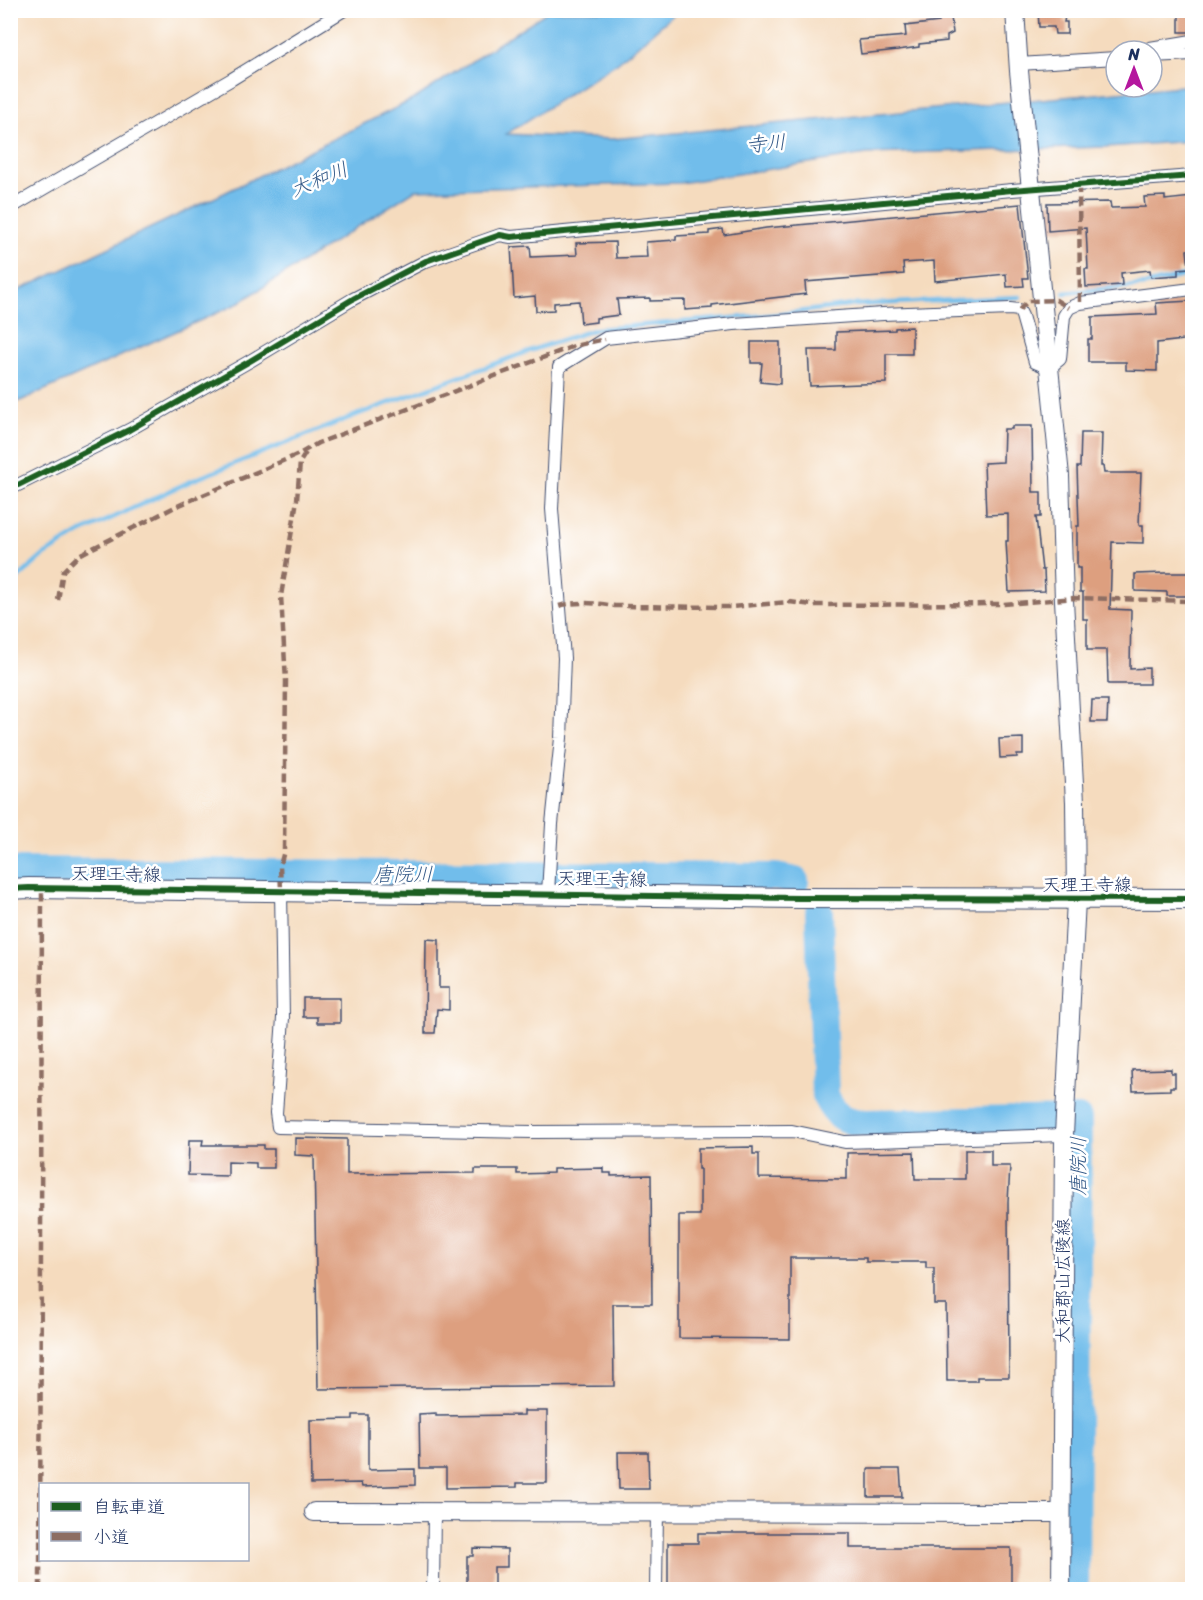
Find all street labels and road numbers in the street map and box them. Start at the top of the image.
street label: 天理王寺線 [71,857,161,891]
street label: 天理王寺線 [557,862,647,896]
street label: 天理王寺線 [1042,869,1132,901]
street label: 大和郡山広陵線 [1047,1218,1079,1344]

